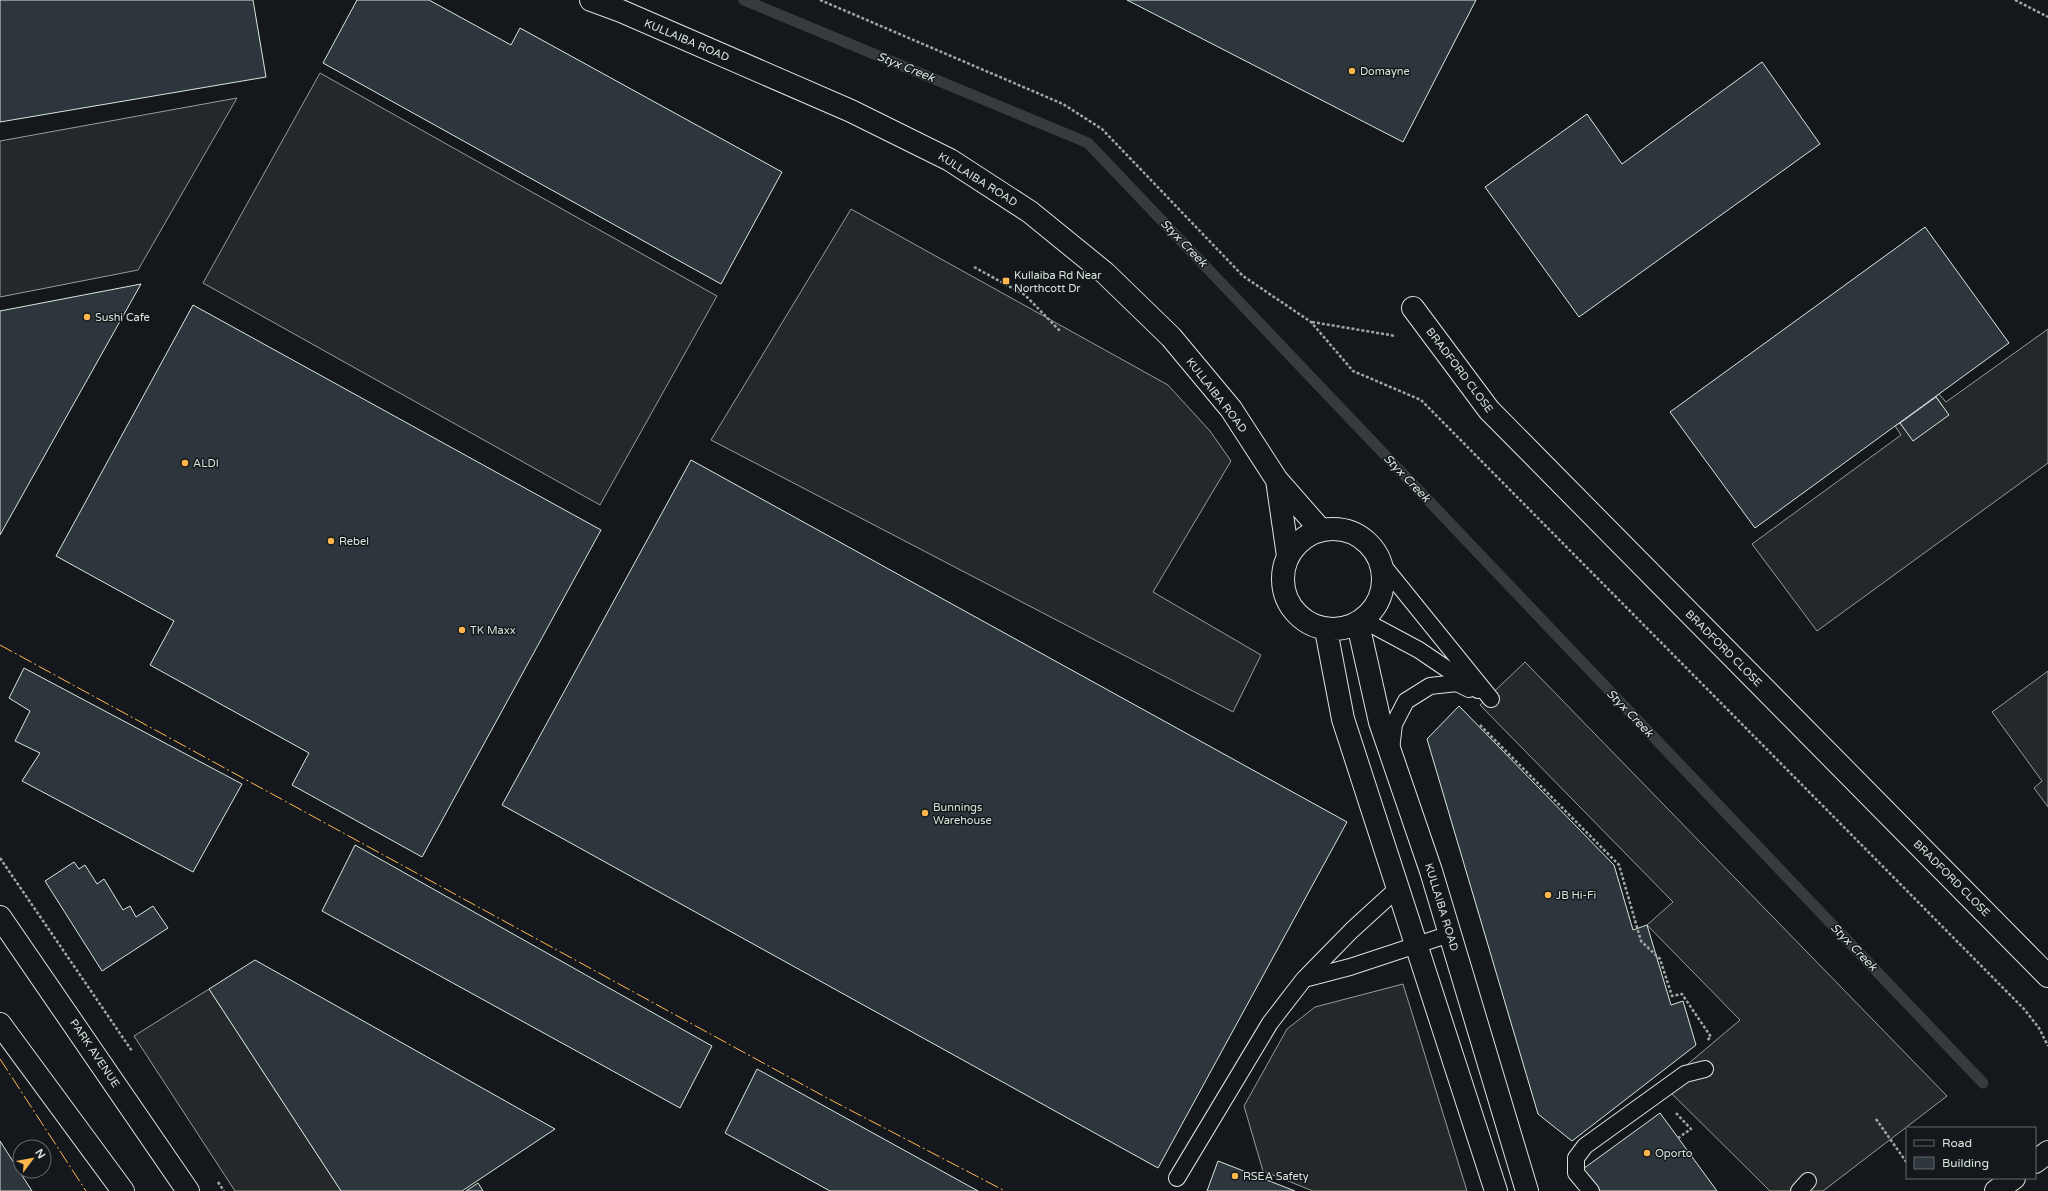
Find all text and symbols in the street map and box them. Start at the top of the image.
street label: KULLAIBA ROAD [642,17,731,64]
water label: Styx Creek [875,49,938,85]
place label: Domayne [1360,65,1410,78]
marker: Domayne [1347,66,1357,76]
street label: KULLAIBA ROAD [936,150,1020,209]
water label: Styx Creek [1158,216,1211,271]
place label: Kullaiba Rd Near Northcott Dr [1014,269,1102,295]
marker: Kullaiba Rd Near Northcott Dr [1001,276,1011,286]
place label: Sushi Cafe [95,311,150,324]
marker: Sushi Cafe [82,312,92,322]
street label: BRADFORD CLOSE [1423,325,1496,415]
street label: KULLAIBA ROAD [1183,355,1250,435]
water label: Styx Creek [1381,451,1434,506]
place label: ALDI [193,457,219,470]
marker: ALDI [180,458,190,468]
place label: Rebel [339,535,369,548]
marker: Rebel [326,536,336,546]
street label: BRADFORD CLOSE [1683,607,1765,689]
place label: TK Maxx [470,624,516,637]
marker: TK Maxx [457,625,467,635]
water label: Styx Creek [1604,686,1657,741]
place label: Bunnings Warehouse [933,801,992,827]
marker: Bunnings Warehouse [920,808,930,818]
street label: BRADFORD CLOSE [1911,837,1993,919]
street label: KULLAIBA ROAD [1422,862,1461,953]
place label: JB Hi-Fi [1556,889,1596,902]
marker: JB Hi-Fi [1543,890,1553,900]
water label: Styx Creek [1828,920,1881,975]
street label: PARK AVENUE [67,1017,122,1090]
legend [1906,1127,2036,1179]
text: Road [1942,1136,1972,1150]
north arrow [12,1139,52,1179]
text: N [32,1147,48,1161]
place label: Oporto [1655,1147,1693,1160]
marker: Oporto [1642,1148,1652,1158]
text: Building [1942,1156,1989,1170]
place label: RSEA Safety [1243,1170,1309,1183]
marker: RSEA Safety [1230,1171,1240,1181]

